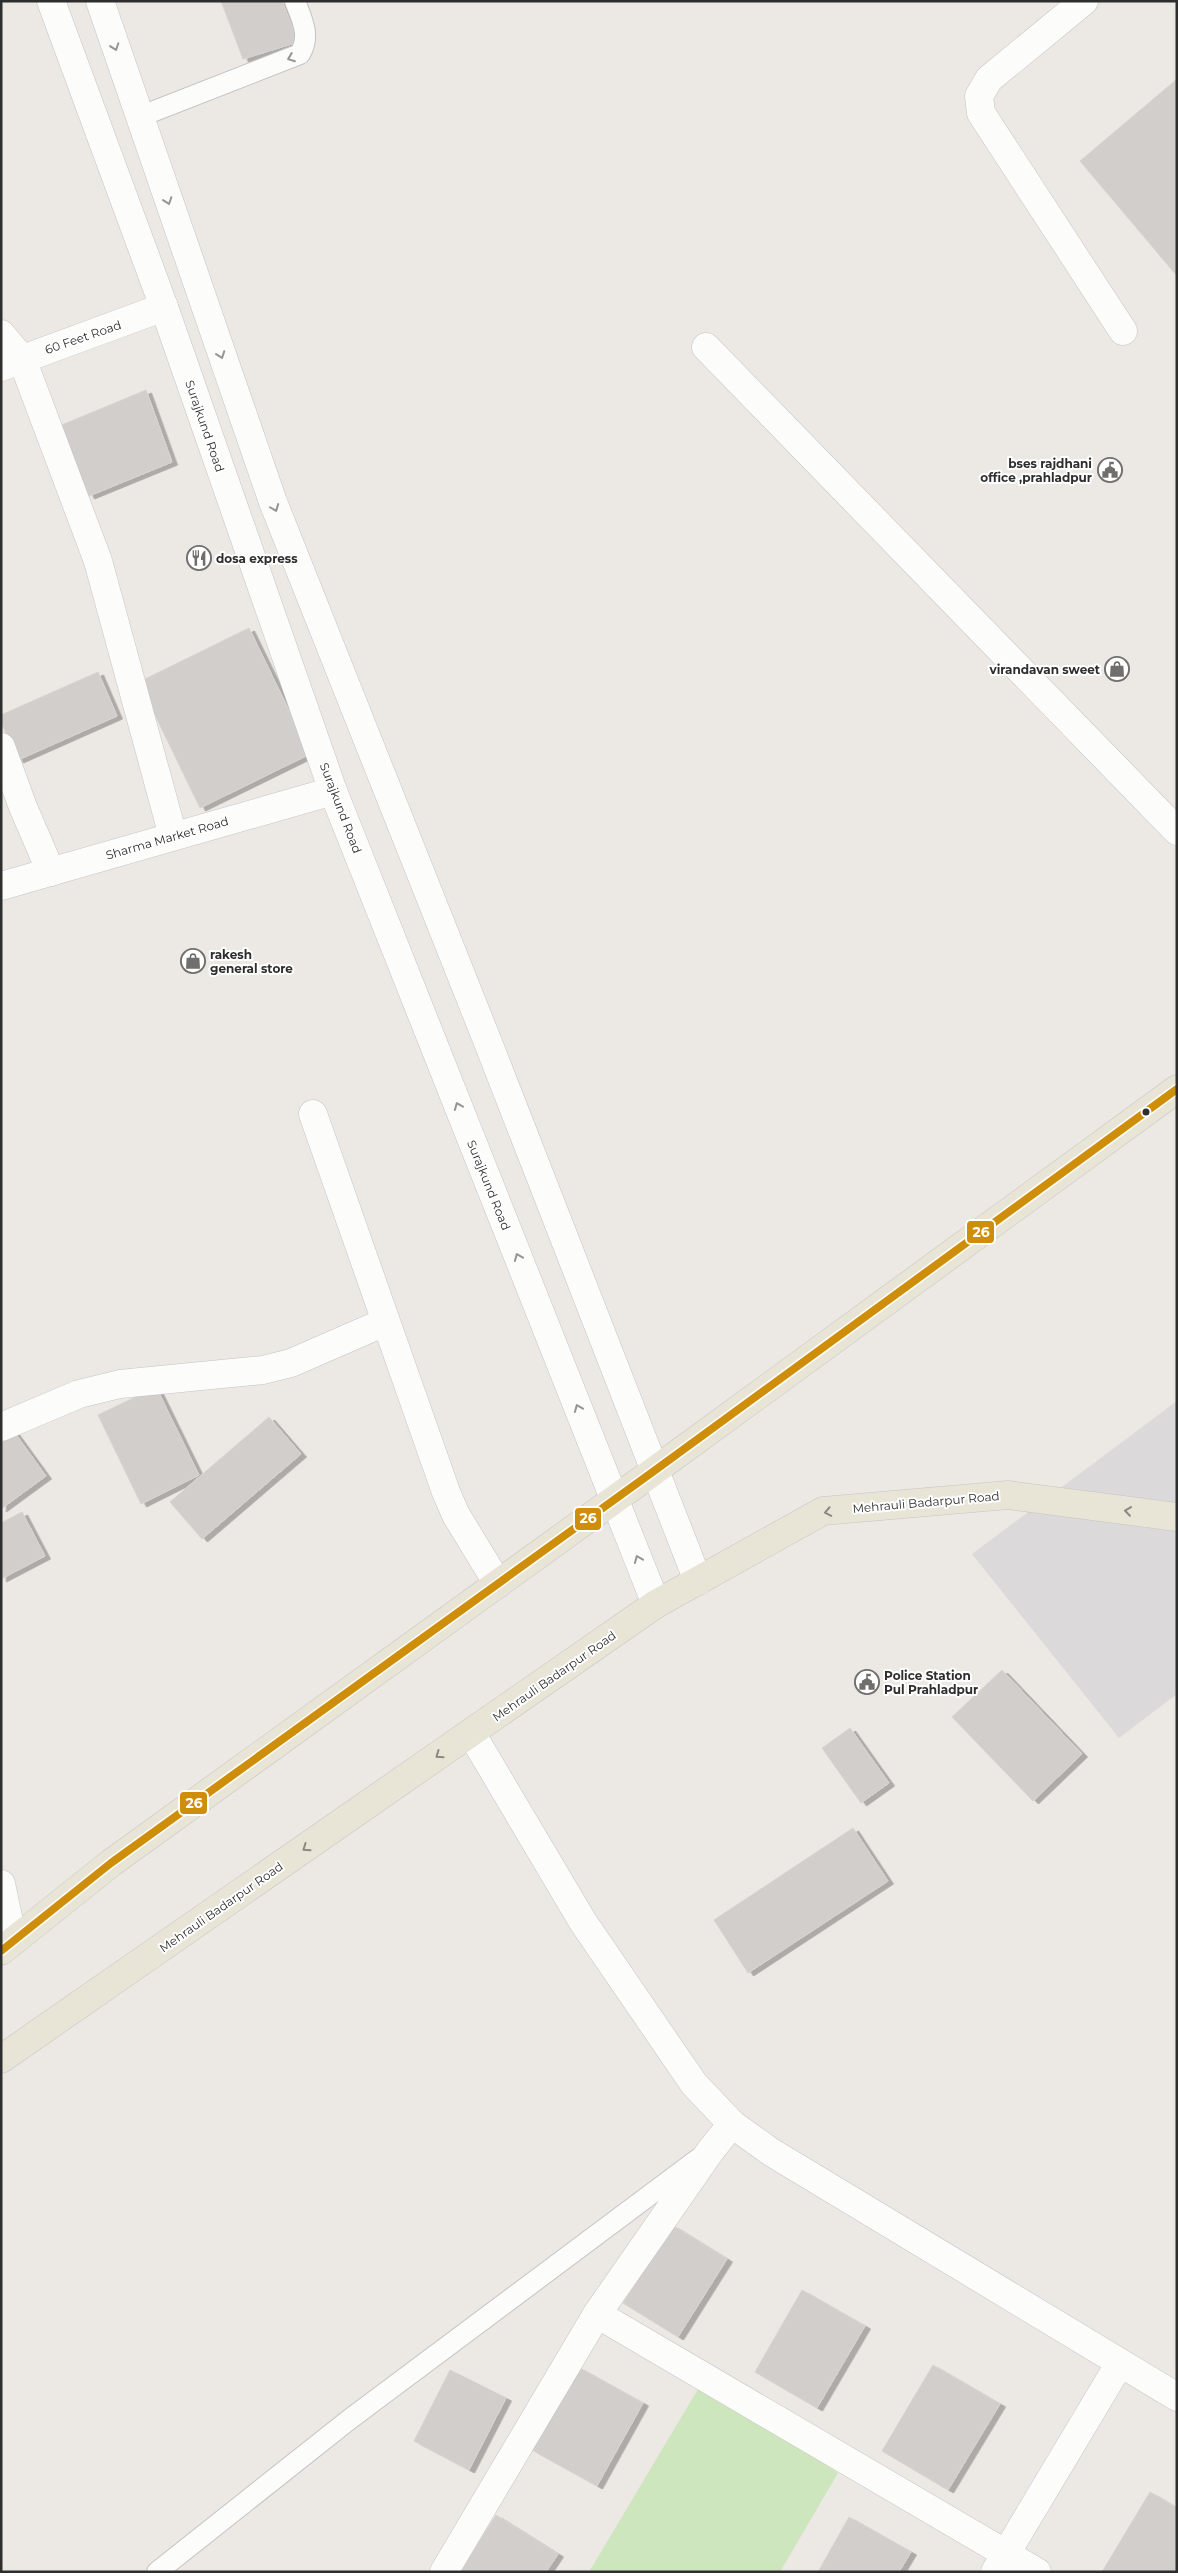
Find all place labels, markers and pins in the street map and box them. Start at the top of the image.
place label: bses rajdhani office ,prahladpur [980,456,1092,485]
public building icon: bses rajdhani office ,prahladpur [1097,457,1123,483]
restaurant icon: dosa express [186,545,212,571]
place label: dosa express [216,551,298,566]
shop icon: virandavan sweet [1104,656,1130,682]
place label: virandavan sweet [988,662,1101,677]
place label: rakesh general store [210,947,293,976]
shop icon: rakesh general store [180,948,206,974]
unlabelled marker [1141,1107,1151,1117]
place label: Police Station Pul Prahladpur [884,1668,978,1697]
public building icon: Police Station Pul Prahladpur [854,1669,880,1695]

